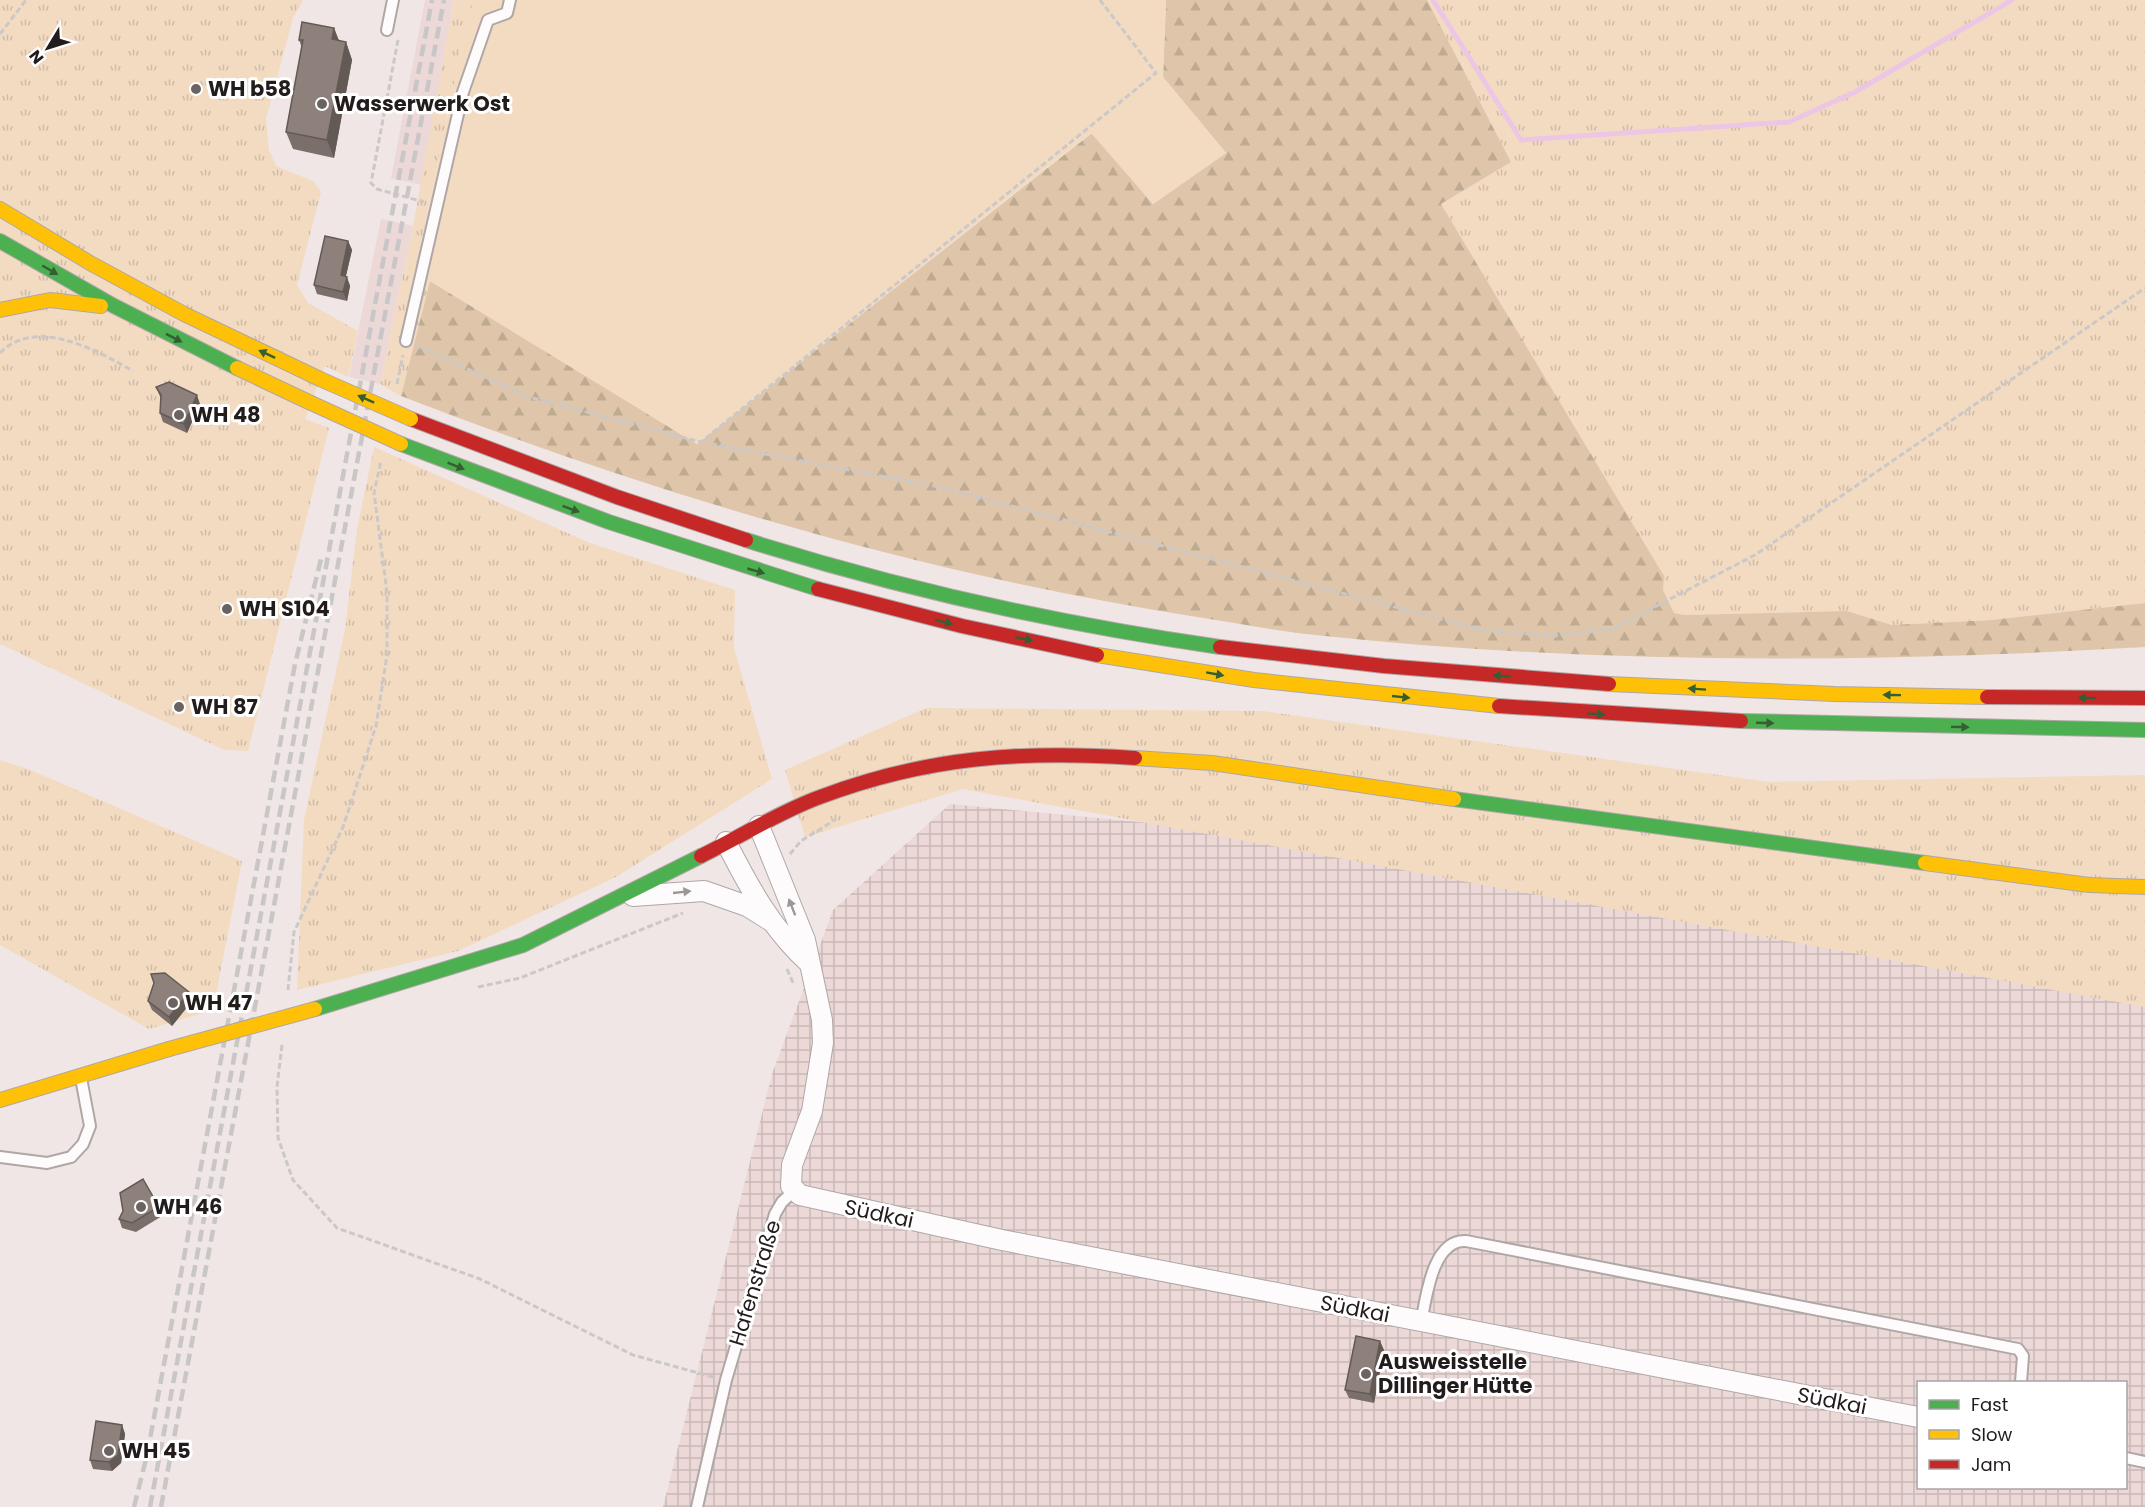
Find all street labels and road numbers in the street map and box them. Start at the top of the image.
street label: Südkai [842,1192,916,1235]
street label: Hafenstraße [722,1216,787,1349]
street label: Südkai [1318,1288,1392,1329]
street label: Südkai [1795,1380,1869,1421]

